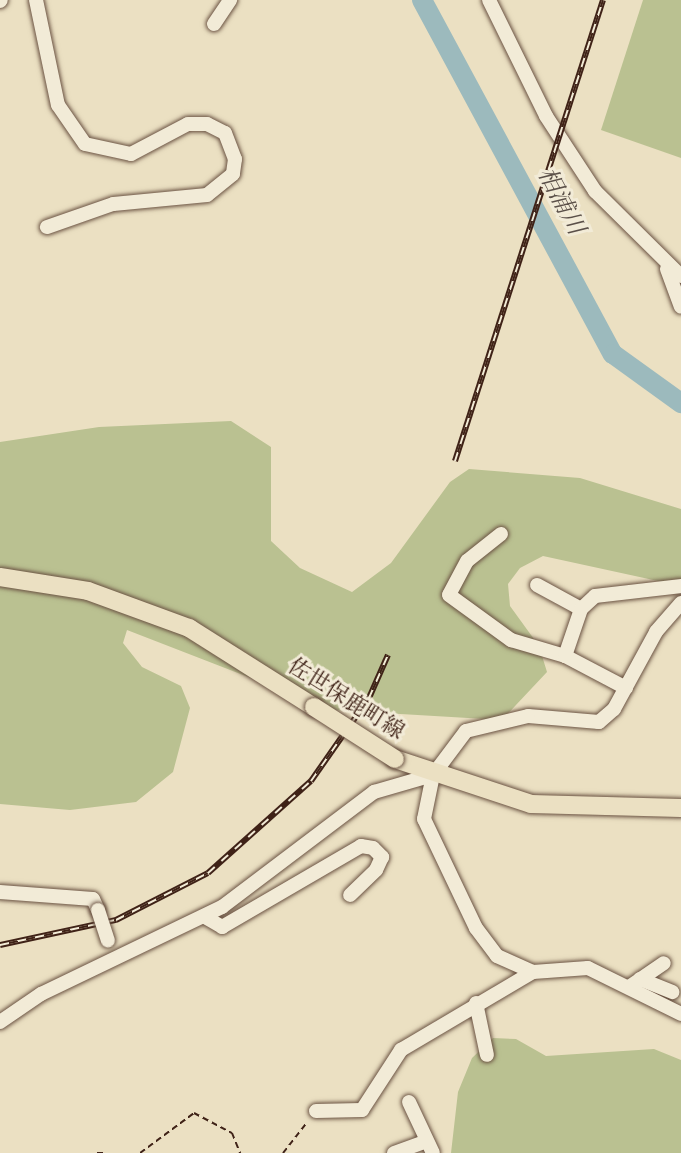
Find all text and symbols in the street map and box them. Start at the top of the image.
water label: 相浦川 [531,162,591,240]
street label: 佐世保鹿町線 [283,653,409,745]

